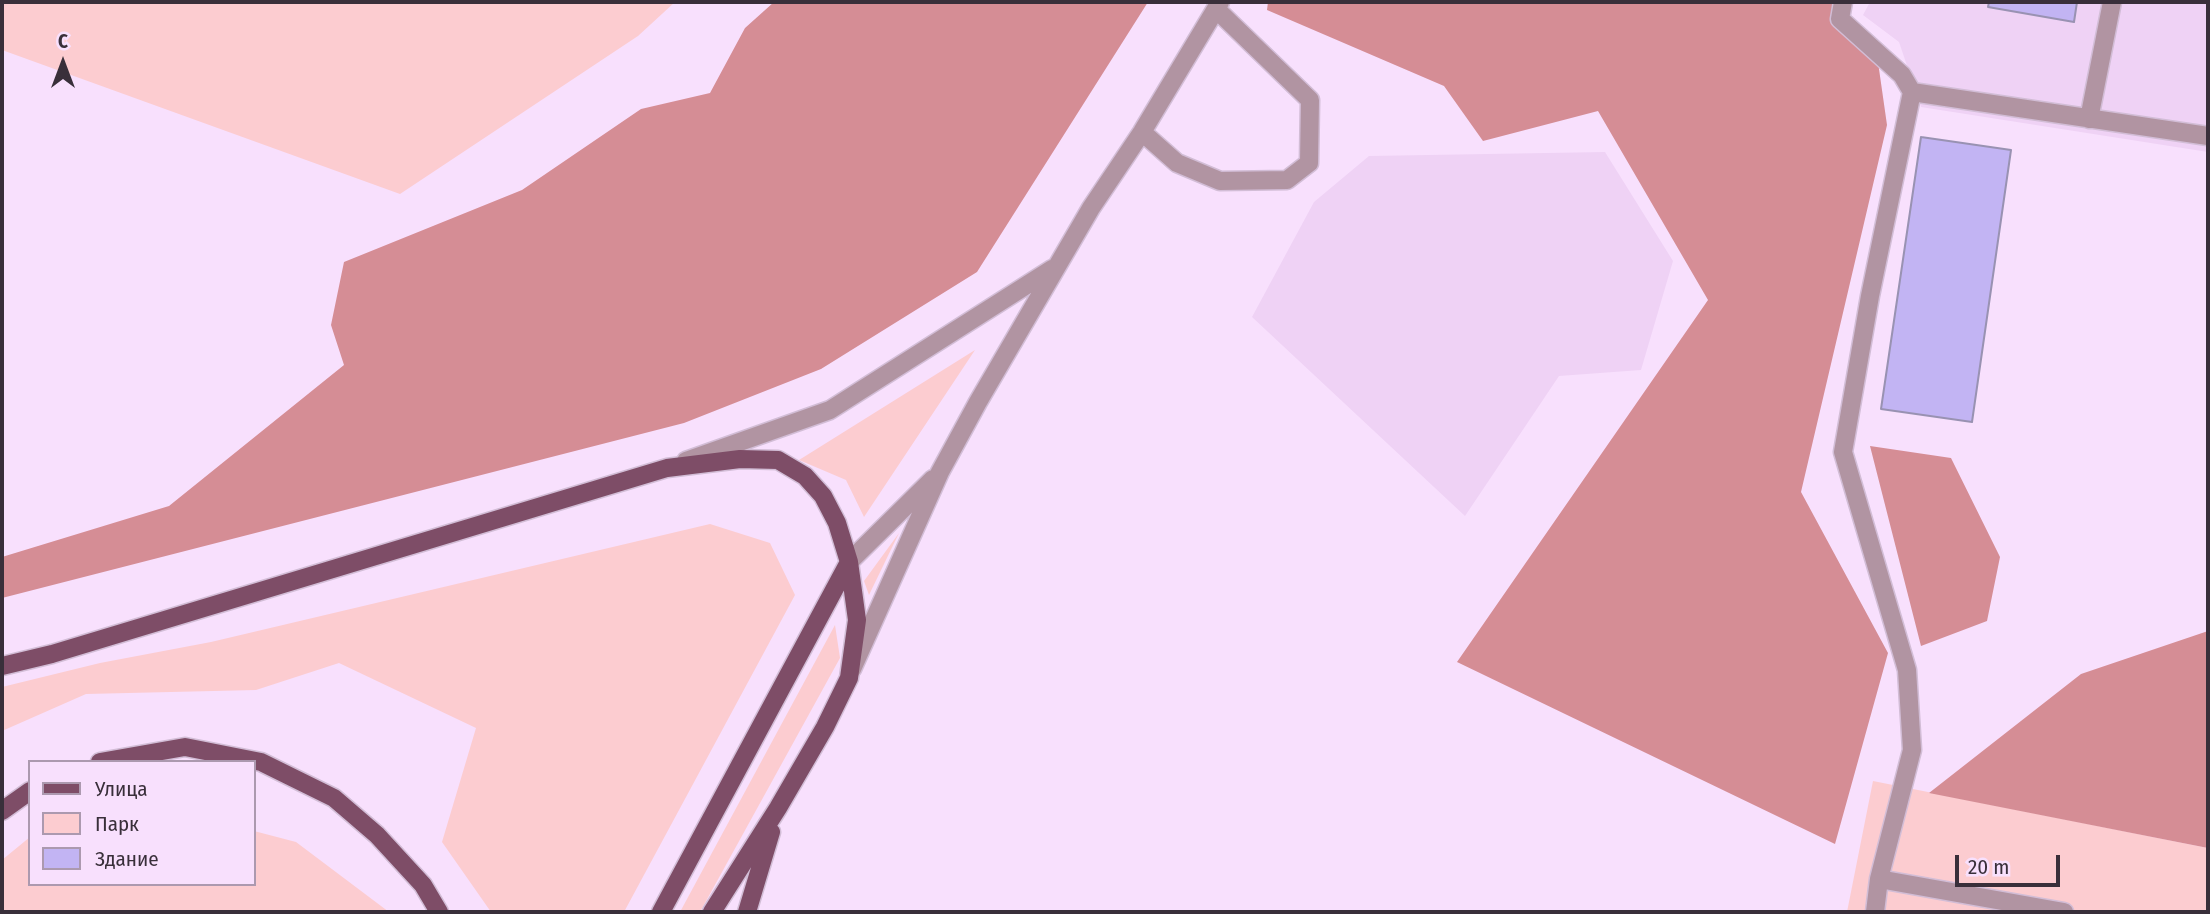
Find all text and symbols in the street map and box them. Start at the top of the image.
north arrow [28,28,98,98]
text: С [58,30,68,53]
legend [28,760,256,886]
text: Улица [95,776,148,802]
text: Парк [95,811,139,837]
scale bar [1958,841,2063,885]
text: Здание [95,846,159,872]
text: 20 m [1968,854,2009,880]

